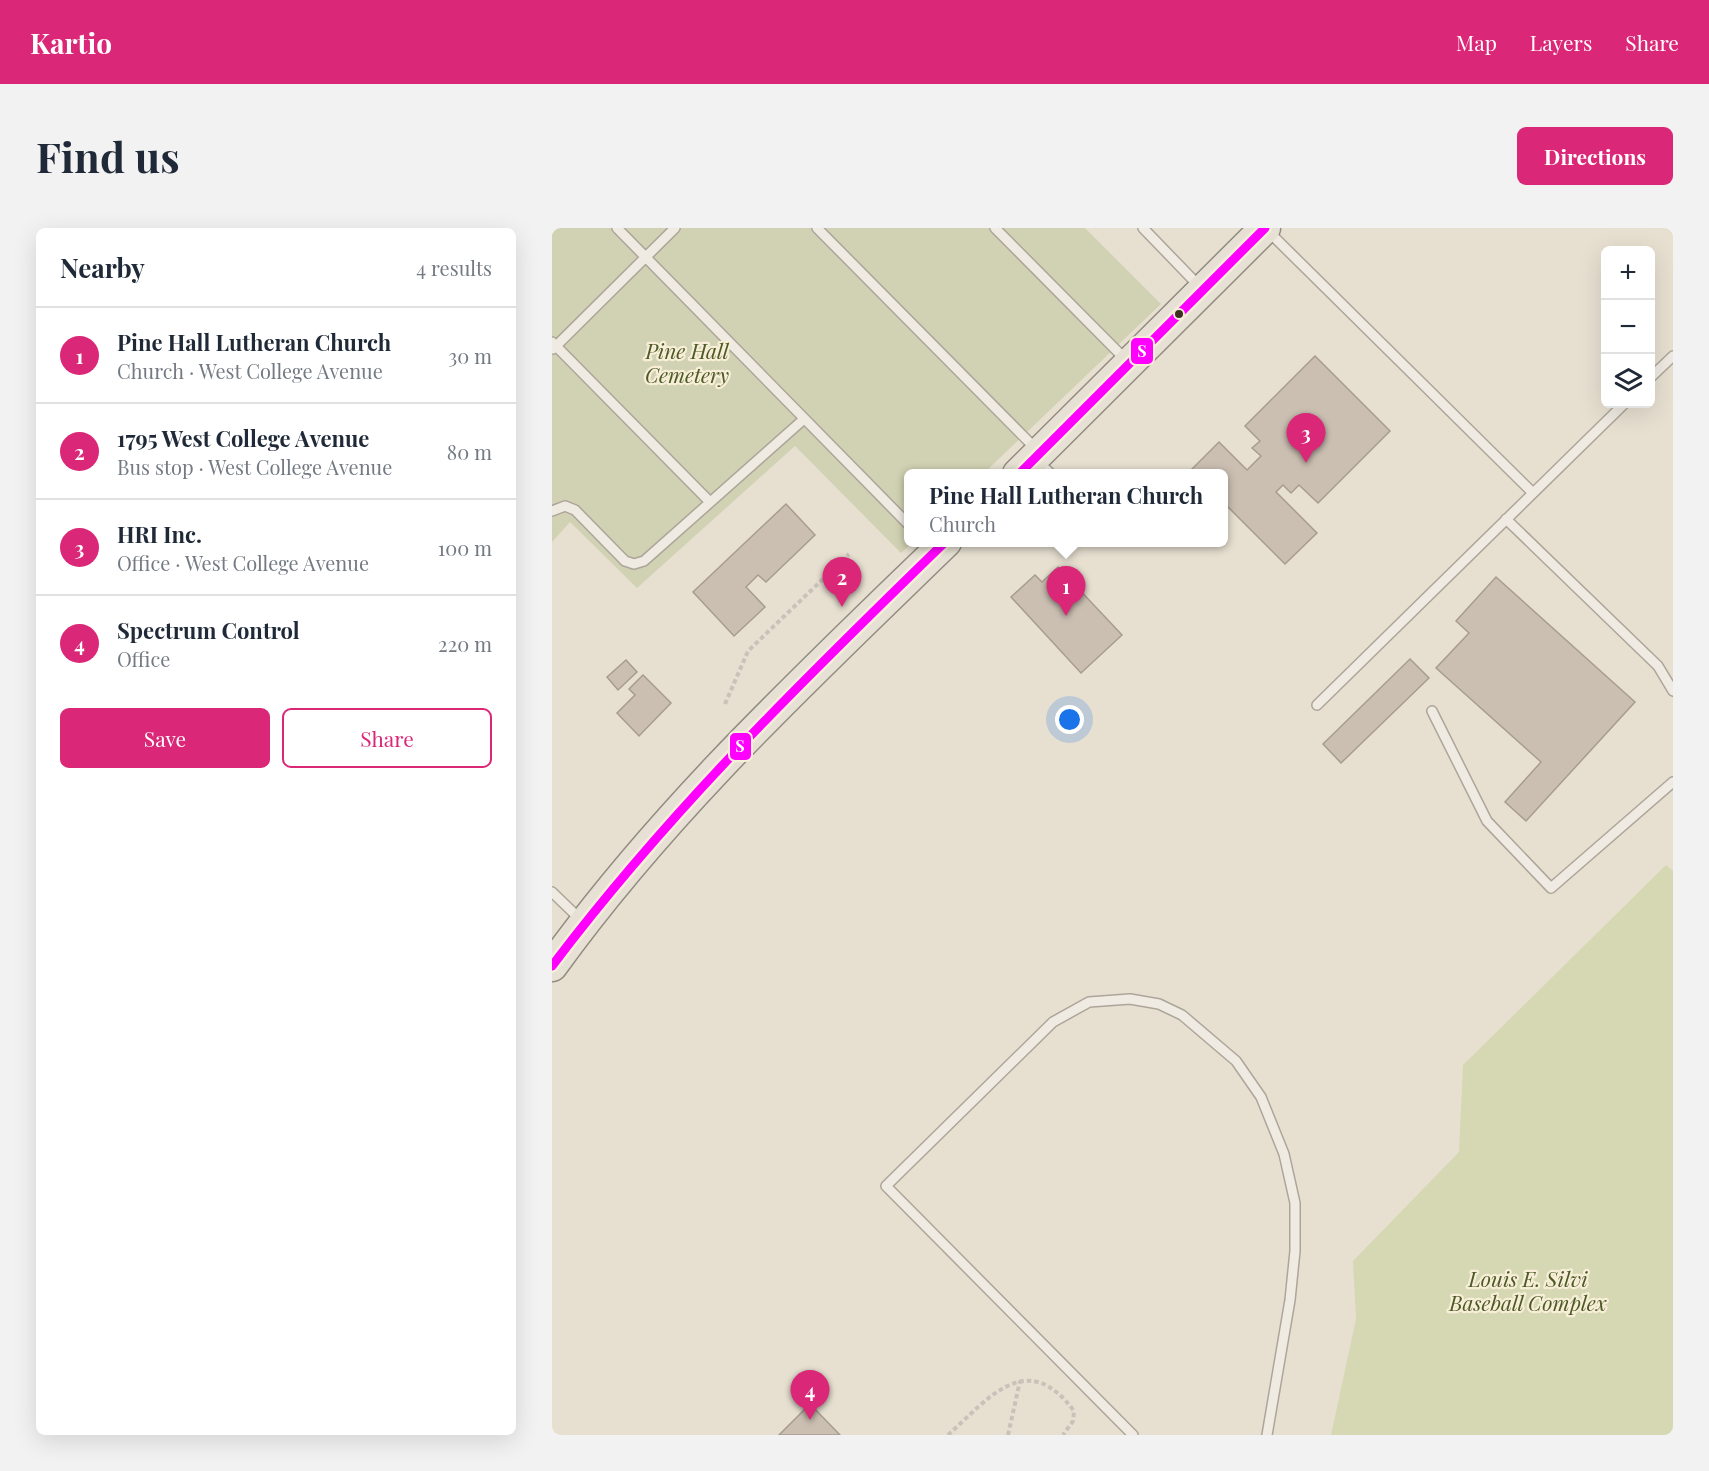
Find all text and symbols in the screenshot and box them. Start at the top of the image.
text: Kartio [30,24,112,61]
text: Map [1456,28,1497,56]
text: Layers [1530,28,1592,56]
text: Share [1625,28,1679,56]
button: Directions [1517,127,1673,185]
text: Find us [36,128,180,184]
map controls [1601,246,1655,408]
button: + [1601,246,1655,300]
text: Nearby [60,250,145,285]
text: 4 results [416,254,492,281]
button: − [1601,300,1655,354]
unlabelled marker [1173,308,1185,320]
text: Pine Hall Lutheran Church [117,327,391,357]
park label: Pine Hall Cemetery [644,336,730,388]
line badge: S [1130,337,1154,365]
text: S [1137,340,1147,361]
text: 1 [76,342,83,369]
text: 30 m [448,342,492,369]
button: layers [1601,354,1655,408]
text: Church · West College Avenue [117,357,383,384]
pin: 3 [1286,414,1326,463]
text: 1795 West College Avenue [117,423,369,453]
text: 2 [74,438,85,465]
text: 80 m [447,438,492,465]
text: Bus stop · West College Avenue [117,453,392,480]
popup [904,469,1228,547]
text: Pine Hall Lutheran Church [929,480,1203,510]
text: Church [929,510,996,537]
text: HRI Inc. [117,519,202,549]
text: 3 [75,534,84,561]
text: 100 m [438,534,492,561]
text: Office · West College Avenue [117,549,369,576]
pin: 2 [822,558,862,607]
pin: 1 [1046,566,1086,616]
text: Spectrum Control [117,615,300,645]
text: 4 [74,630,85,657]
text: 220 m [438,630,492,657]
text: Office [117,645,170,672]
your location [1055,705,1084,734]
button: Save [60,708,270,768]
button: Share [282,708,492,768]
line badge: S [729,732,752,761]
text: S [735,735,745,756]
park label: Louis E. Silvi Baseball Complex [1448,1264,1607,1316]
pin: 4 [790,1370,830,1420]

